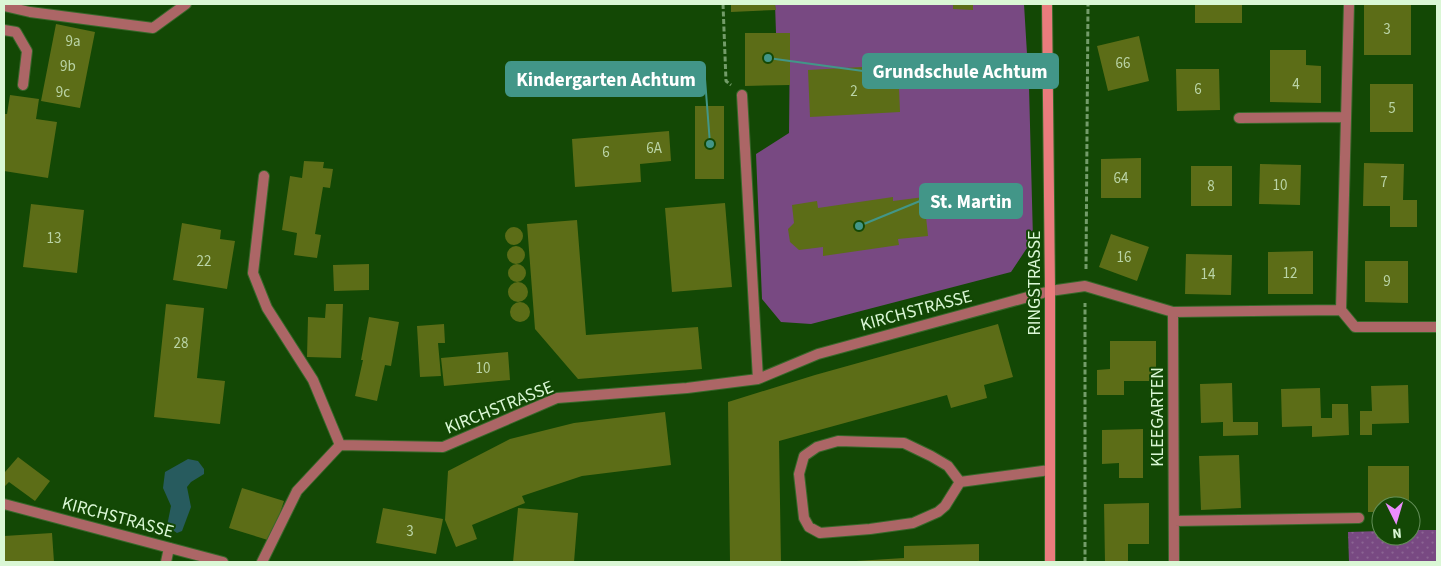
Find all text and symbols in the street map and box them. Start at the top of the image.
house number: 3 [1383,19,1391,40]
house number: 9a [65,31,81,52]
house number: 66 [1116,53,1130,74]
callout: Grundschule Achtum [863,54,1058,88]
house number: 9b [60,56,76,77]
text: Grundschule Achtum [872,59,1048,86]
callout: Kindergarten Achtum [506,62,705,96]
text: Kindergarten Achtum [516,67,696,94]
house number: 4 [1292,74,1300,95]
house number: 6 [1194,79,1202,100]
house number: 2 [850,81,858,102]
house number: 9c [56,82,70,103]
house number: 5 [1388,98,1396,119]
house number: 6A [646,138,663,159]
house number: 6 [602,142,610,163]
house number: 64 [1114,168,1129,189]
house number: 7 [1380,172,1388,193]
house number: 10 [1273,175,1287,196]
house number: 8 [1207,176,1215,197]
callout: St. Martin [920,184,1022,218]
text: St. Martin [930,189,1012,216]
house number: 13 [47,228,61,249]
street label: RINGSTRASSE [1022,230,1047,336]
house number: 16 [1117,247,1131,268]
house number: 22 [197,251,211,272]
house number: 12 [1283,263,1297,284]
house number: 14 [1201,264,1216,285]
house number: 9 [1383,271,1391,292]
street label: KIRCHSTRASSE [857,284,975,337]
house number: 28 [174,333,188,354]
house number: 10 [476,358,490,379]
street label: KLEEGARTEN [1145,367,1170,467]
street label: KIRCHSTRASSE [441,374,557,441]
street label: KIRCHSTRASSE [59,491,177,544]
north arrow [1371,496,1421,546]
house number: 3 [406,521,414,542]
text: N [1392,523,1403,543]

